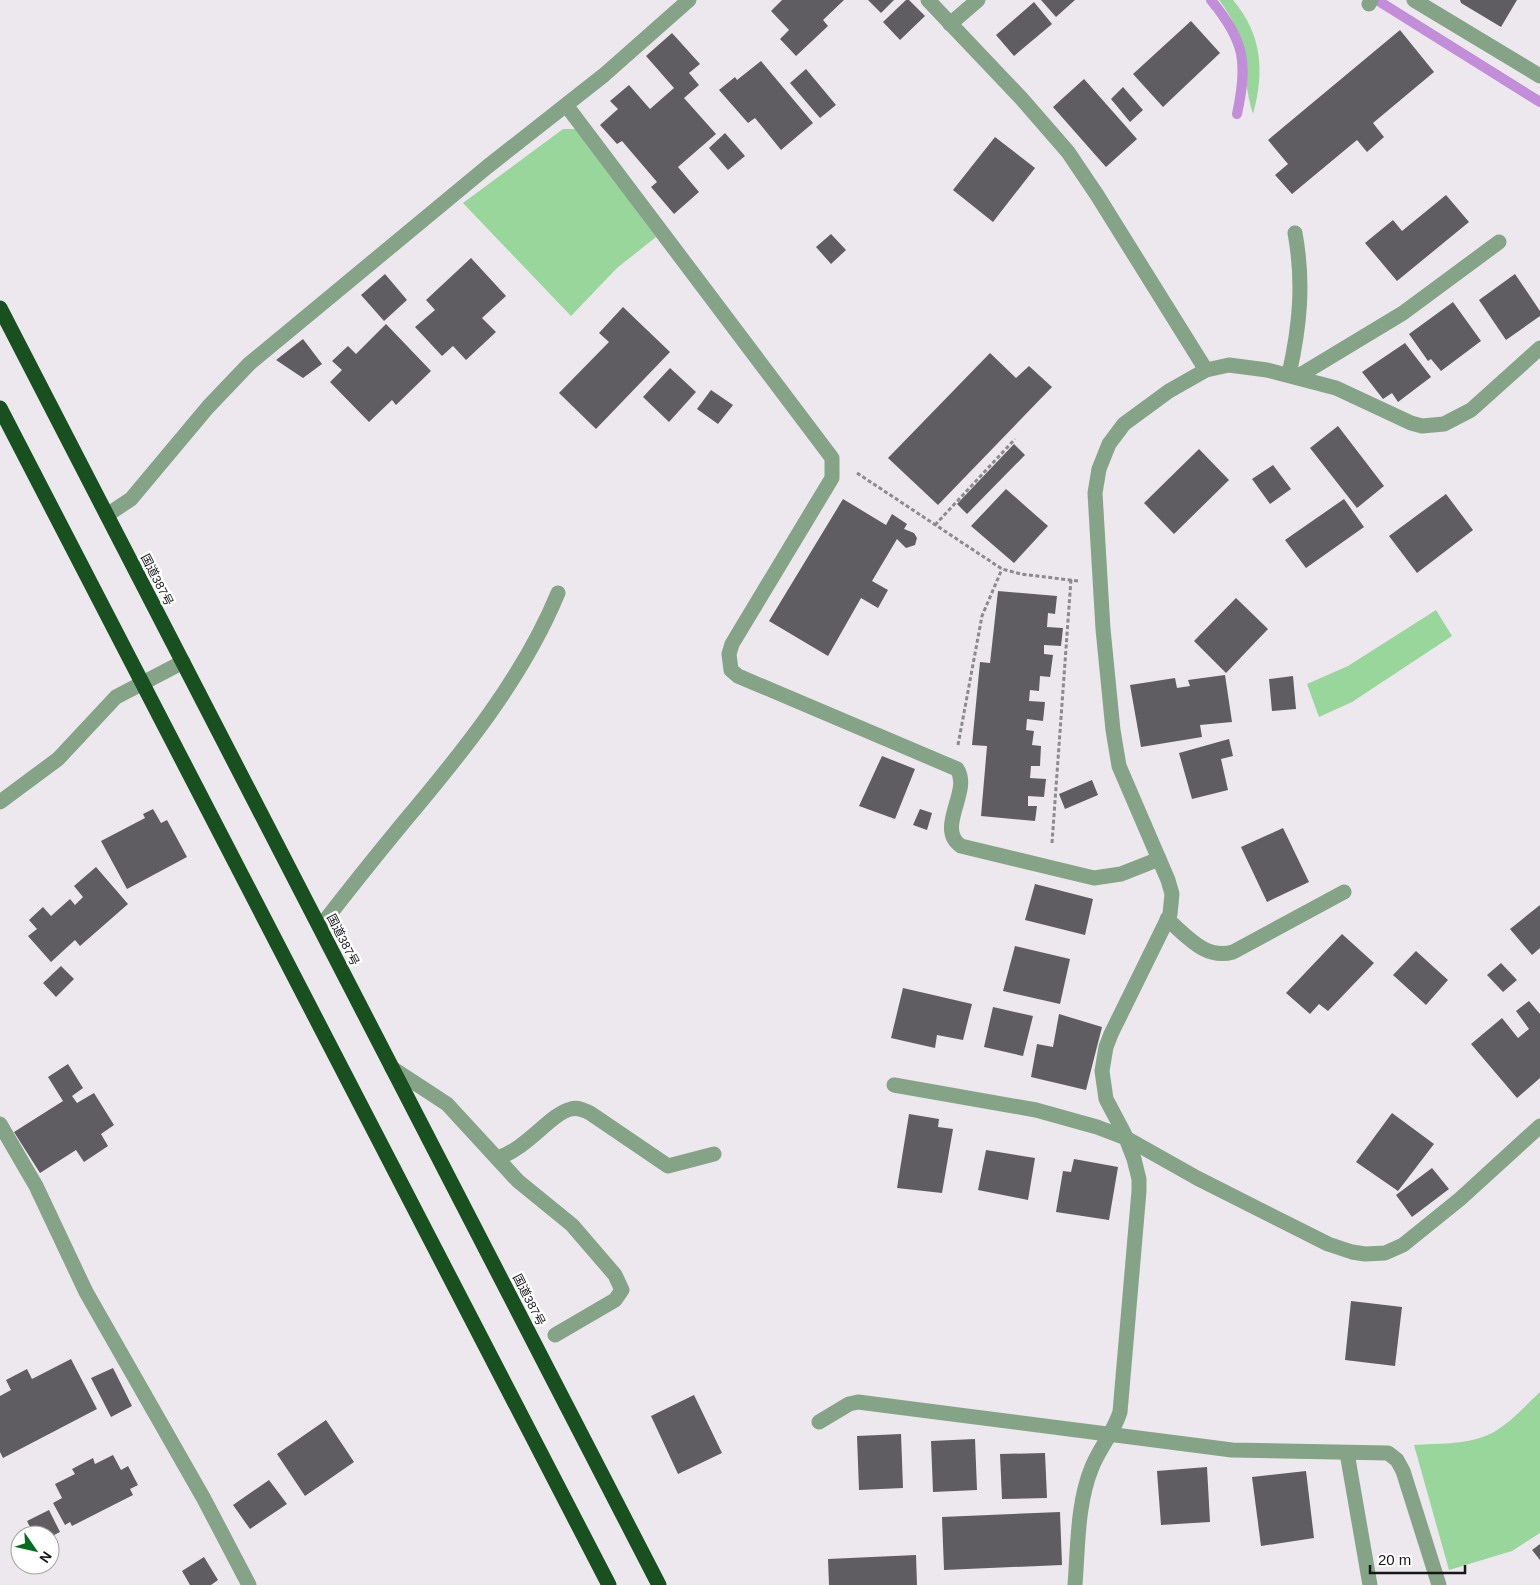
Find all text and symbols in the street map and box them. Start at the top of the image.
street label: 国道387号 [138,552,176,608]
street label: 国道387号 [324,912,362,968]
street label: 国道387号 [510,1272,548,1328]
north arrow [10,1525,60,1575]
scale bar [1370,1542,1465,1574]
text: N [36,1549,55,1566]
text: 20 m [1378,1551,1411,1568]

